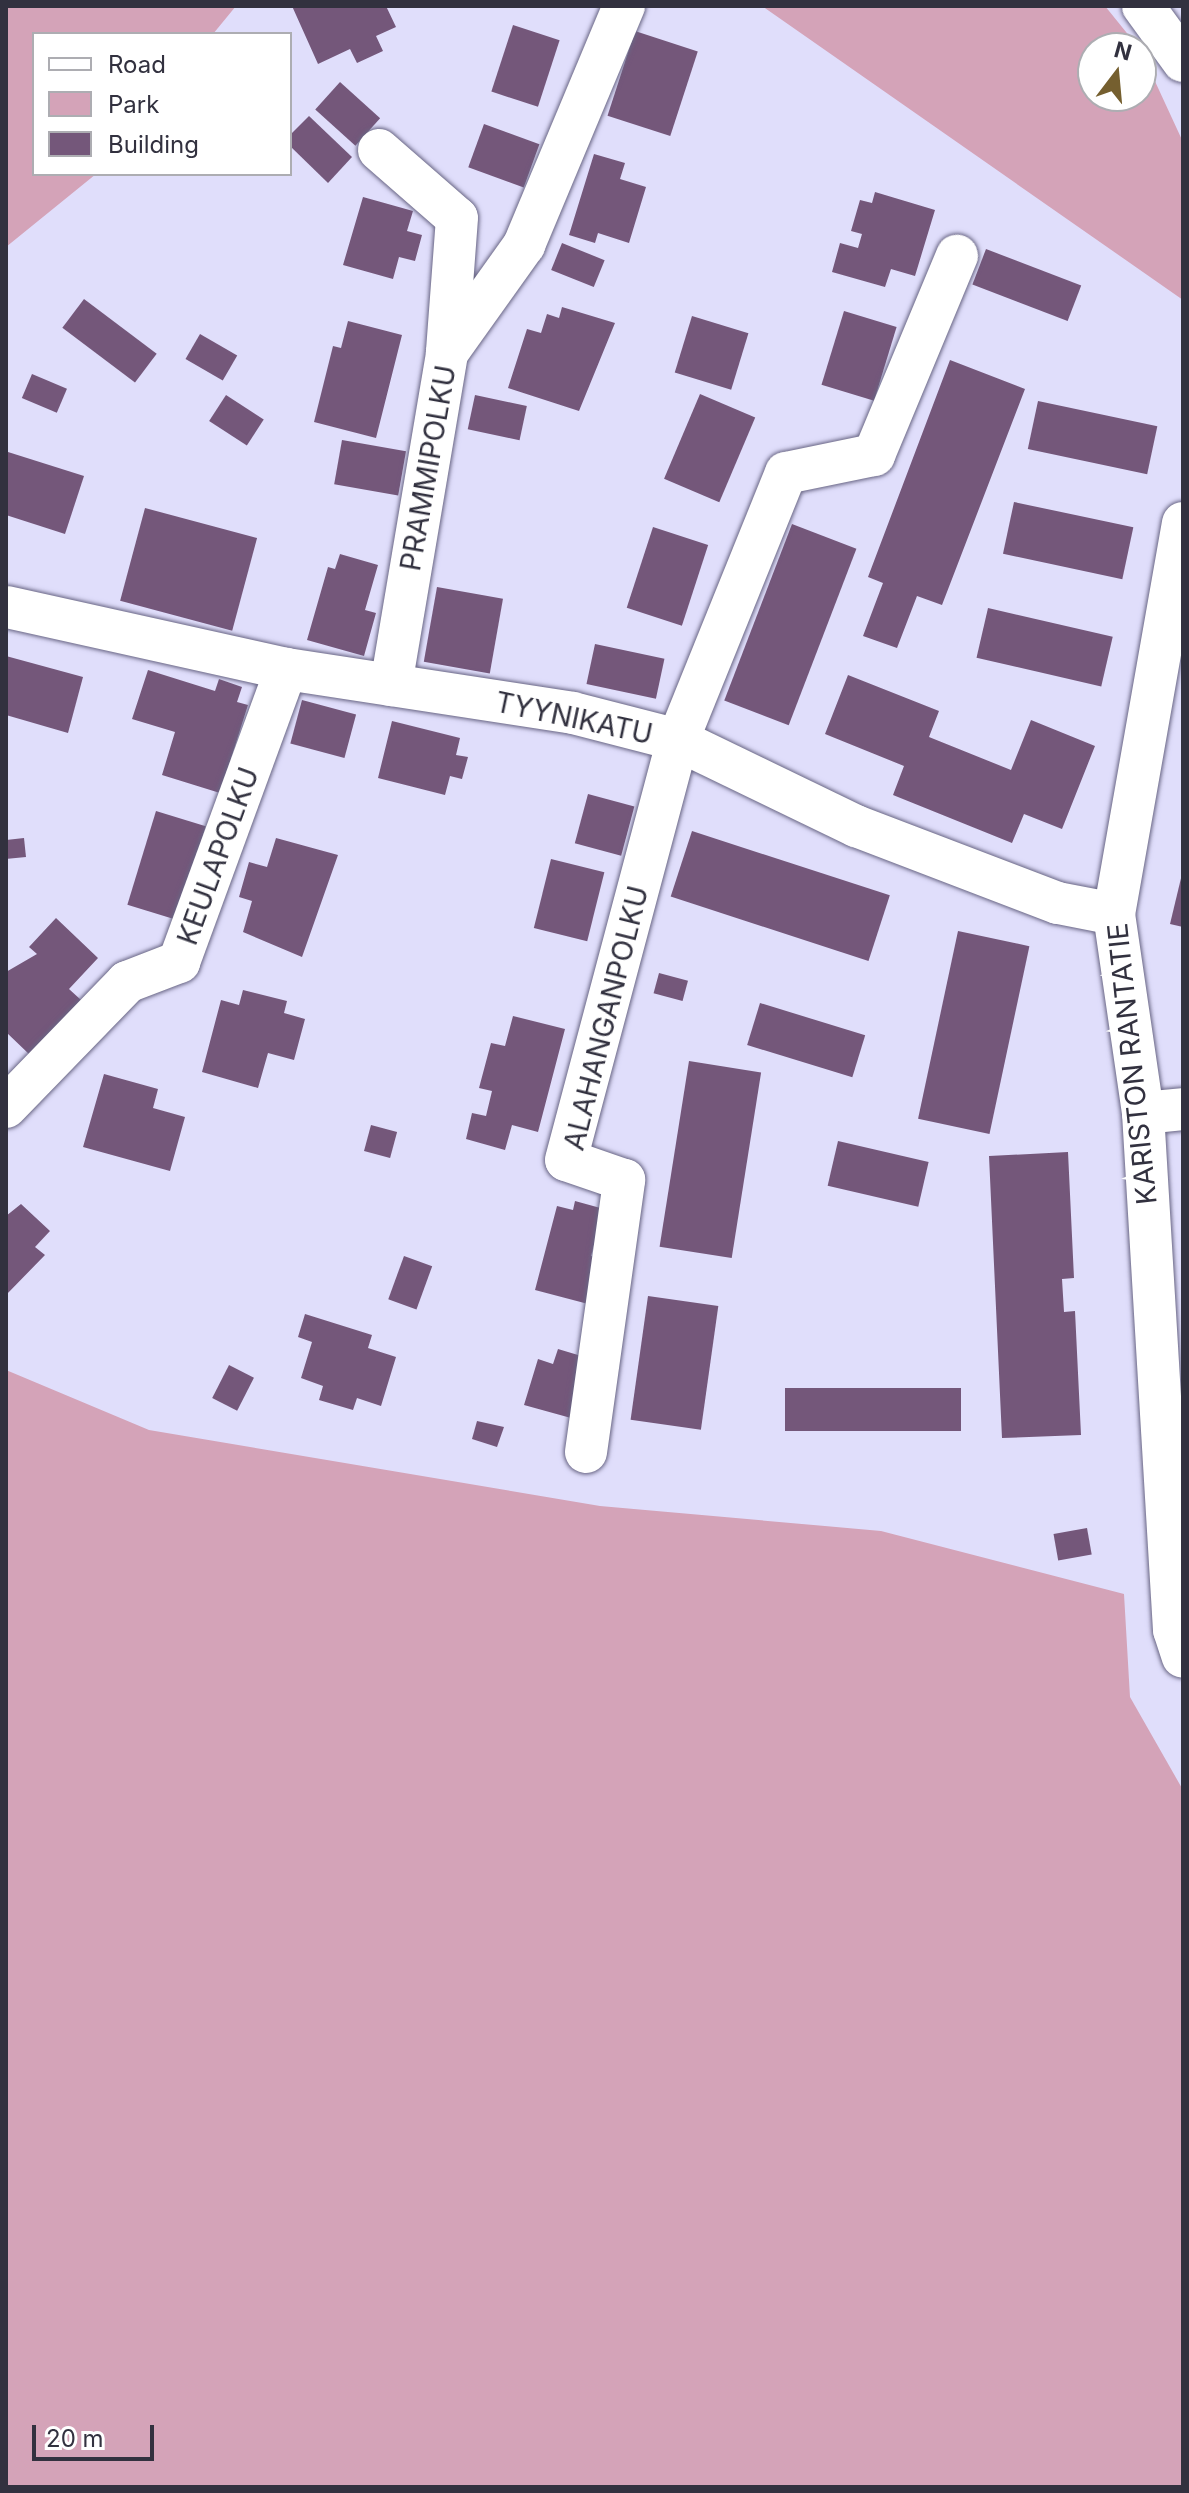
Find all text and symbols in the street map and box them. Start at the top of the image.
legend [32,32,292,176]
north arrow [1077,32,1157,112]
text: N [1111,36,1135,66]
text: Road [108,50,166,79]
text: Park [108,90,159,119]
text: Building [108,130,199,159]
street label: PRAMMIPOLKU [393,363,463,573]
street label: TYYNIKATU [492,685,656,751]
street label: KEULAPOLKU [170,763,266,949]
street label: ALAHANGANPOLKU [557,882,655,1154]
street label: KARISTON RANTATIE [1101,922,1163,1206]
scale bar [36,2409,158,2459]
text: 20 m [46,2424,104,2453]

